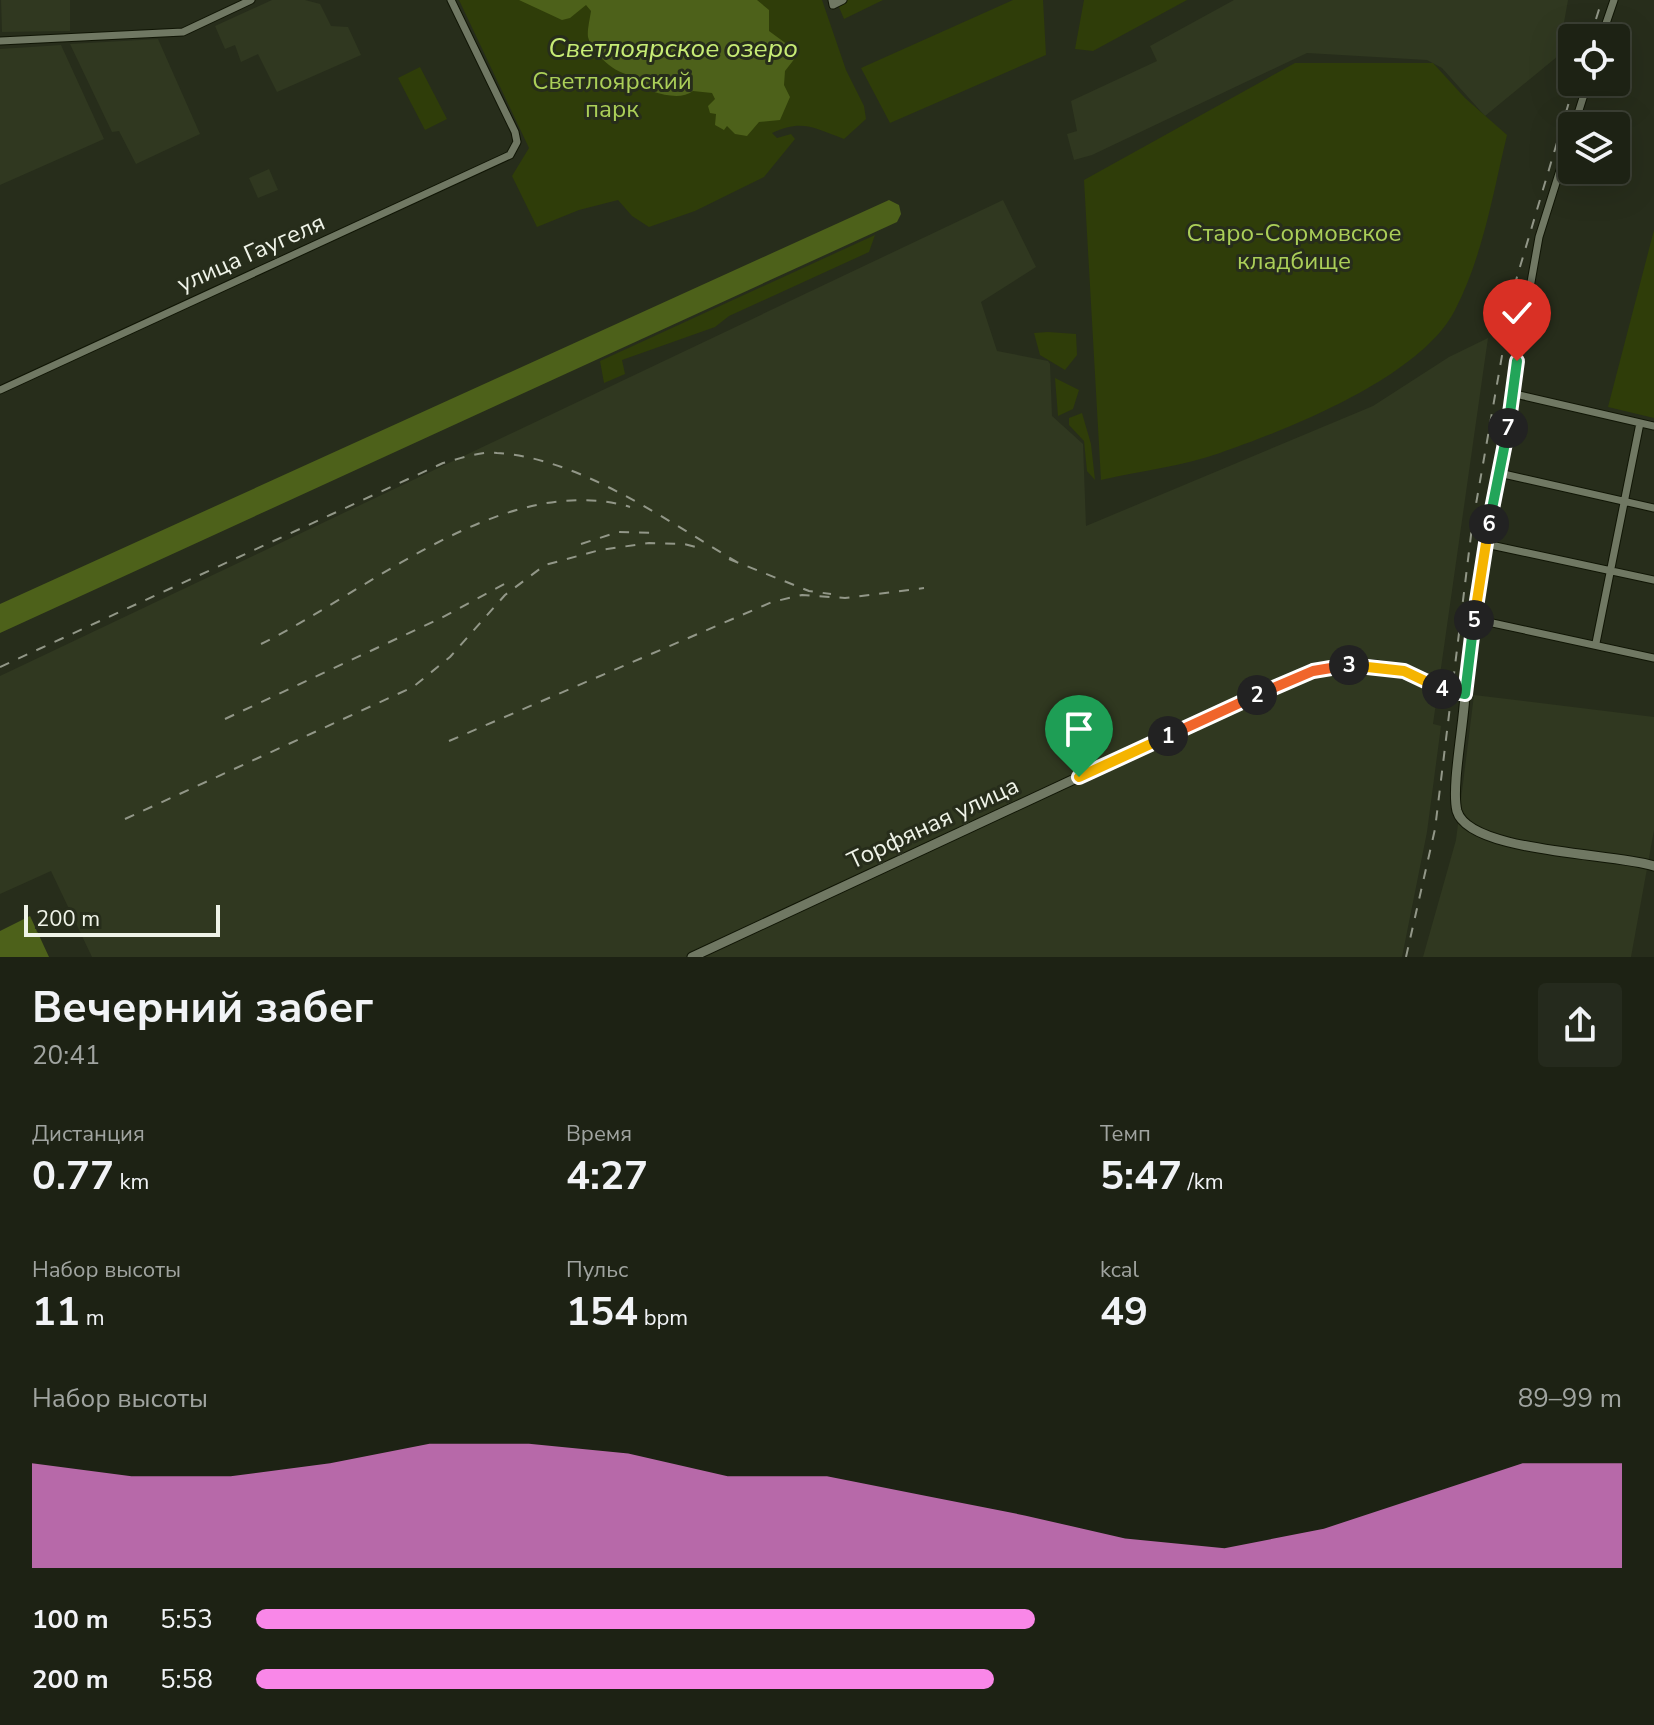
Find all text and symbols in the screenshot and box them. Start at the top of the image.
map controls [1558,24,1630,184]
button: locate [1558,24,1630,96]
water label: Светлоярское озеро [548,31,798,66]
park label: Светлоярский парк [532,65,692,125]
button: layers [1558,112,1630,184]
street label: улица Гаугеля [172,206,330,300]
park label: Старо-Сормовское кладбище [1187,217,1401,277]
pin [1483,279,1551,361]
icon: check [1495,291,1539,335]
pin: 7 [1488,408,1528,448]
text: 7 [1501,413,1515,443]
pin: 6 [1469,504,1509,544]
text: 6 [1482,509,1496,539]
pin: 5 [1454,600,1494,640]
text: 5 [1467,605,1481,635]
pin: 3 [1329,645,1369,685]
text: 3 [1342,650,1356,680]
pin: 4 [1422,669,1462,709]
text: 4 [1435,674,1449,704]
pin: 2 [1237,675,1277,715]
text: 2 [1250,680,1264,710]
pin [1045,695,1113,777]
icon: arrive [1057,707,1101,751]
pin: 1 [1148,716,1188,756]
text: 1 [1161,721,1175,751]
street label: Торфяная улица [842,769,1024,877]
scale bar [24,901,220,937]
text: 200 m [36,904,100,934]
text: Вечерний забег [32,978,373,1038]
button: share [1538,983,1622,1067]
text: 20:41 [32,1038,100,1073]
text: Дистанция [32,1119,145,1149]
text: Время [566,1119,632,1149]
text: Темп [1100,1119,1151,1149]
text: 0.77 [32,1149,114,1203]
text: 4:27 [566,1149,648,1203]
text: 5:47 [1100,1149,1182,1203]
text: km [114,1167,149,1197]
text: /km [1182,1167,1224,1197]
text: Набор высоты [32,1255,181,1285]
text: Пульс [566,1255,628,1285]
text: kcal [1100,1255,1139,1285]
text: 11 [32,1285,80,1339]
text: 154 [566,1285,638,1339]
text: 49 [1100,1285,1148,1339]
text: m [80,1303,105,1333]
text: bpm [638,1303,688,1333]
text: Набор высоты [32,1381,208,1416]
text: 89–99 m [1518,1381,1622,1416]
text: 100 m [32,1602,109,1637]
text: 5:53 [160,1602,213,1637]
text: 200 m [32,1662,109,1697]
text: 5:58 [160,1662,213,1697]

